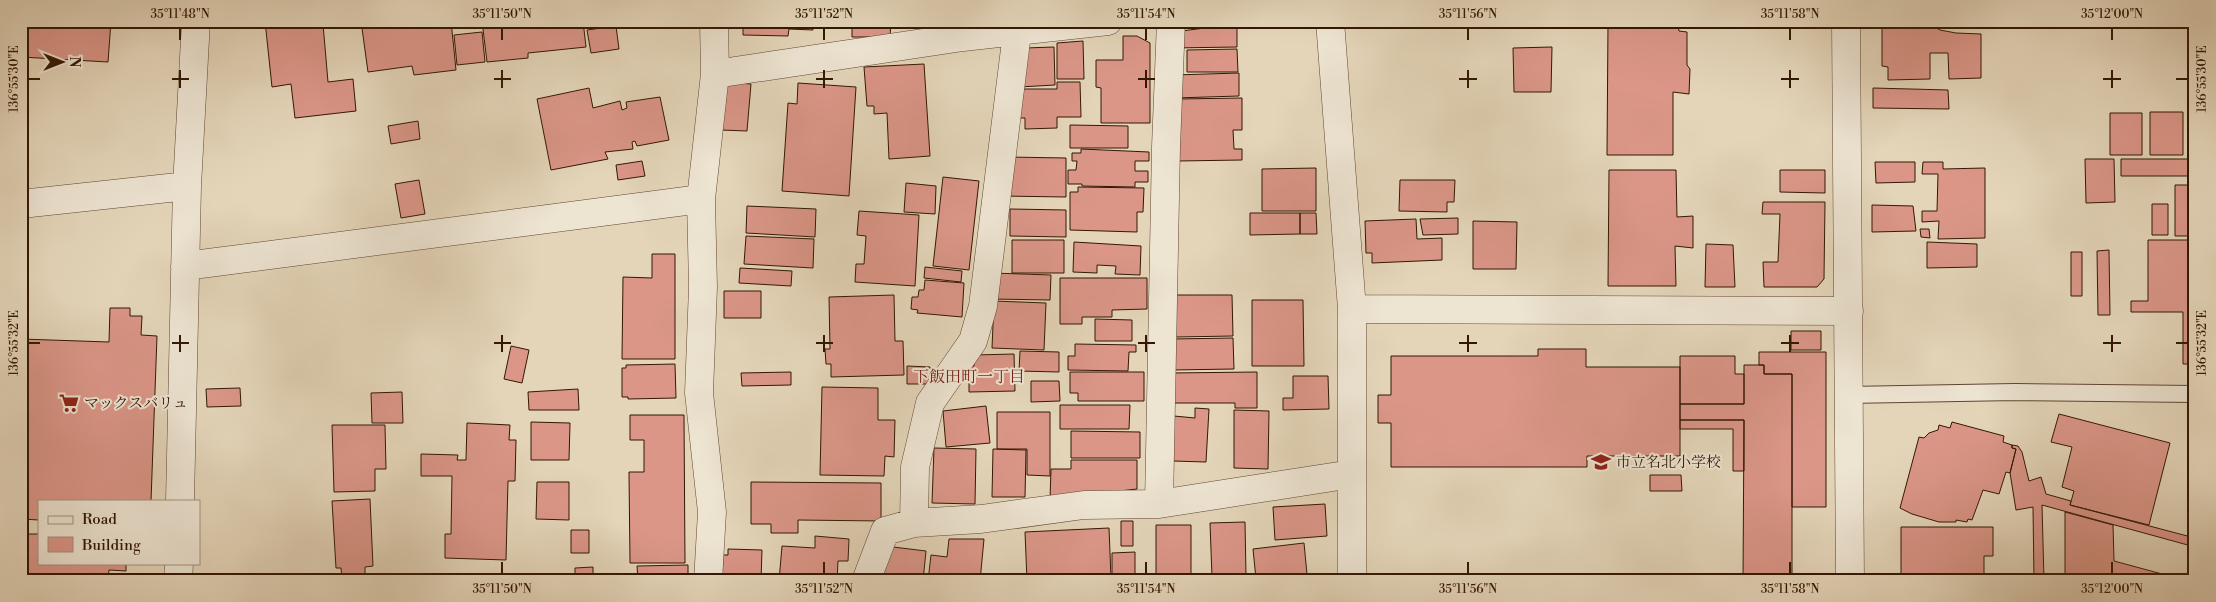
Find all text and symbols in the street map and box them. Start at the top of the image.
text: 35°11'48"N [150,7,210,22]
text: 35°11'50"N [472,7,532,22]
text: 35°11'52"N [795,7,853,22]
text: 35°11'54"N [1117,7,1175,22]
text: 35°11'56"N [1439,7,1497,22]
text: 35°11'58"N [1761,7,1819,22]
text: 35°12'00"N [2081,7,2143,22]
north arrow [38,38,88,88]
text: 136°55'30"E [7,46,22,112]
text: 136°55'30"E [2195,46,2210,112]
text: N [65,56,83,68]
text: 136°55'32"E [7,310,22,376]
text: 136°55'32"E [2195,310,2210,376]
district label: 下飯田町一丁目 [913,367,1025,387]
supermarket icon: マックスバリュ [58,392,80,414]
place label: マックスバリュ [84,394,188,413]
school or university icon: 市立名北小学校 [1590,451,1612,473]
place label: 市立名北小学校 [1616,453,1721,472]
legend [38,500,200,564]
text: Road [82,510,117,529]
text: Building [81,536,141,555]
text: 35°11'50"N [472,582,532,597]
text: 35°11'52"N [795,582,853,597]
text: 35°11'54"N [1117,582,1175,597]
text: 35°11'56"N [1439,582,1497,597]
text: 35°11'58"N [1761,582,1819,597]
text: 35°12'00"N [2081,582,2143,597]

